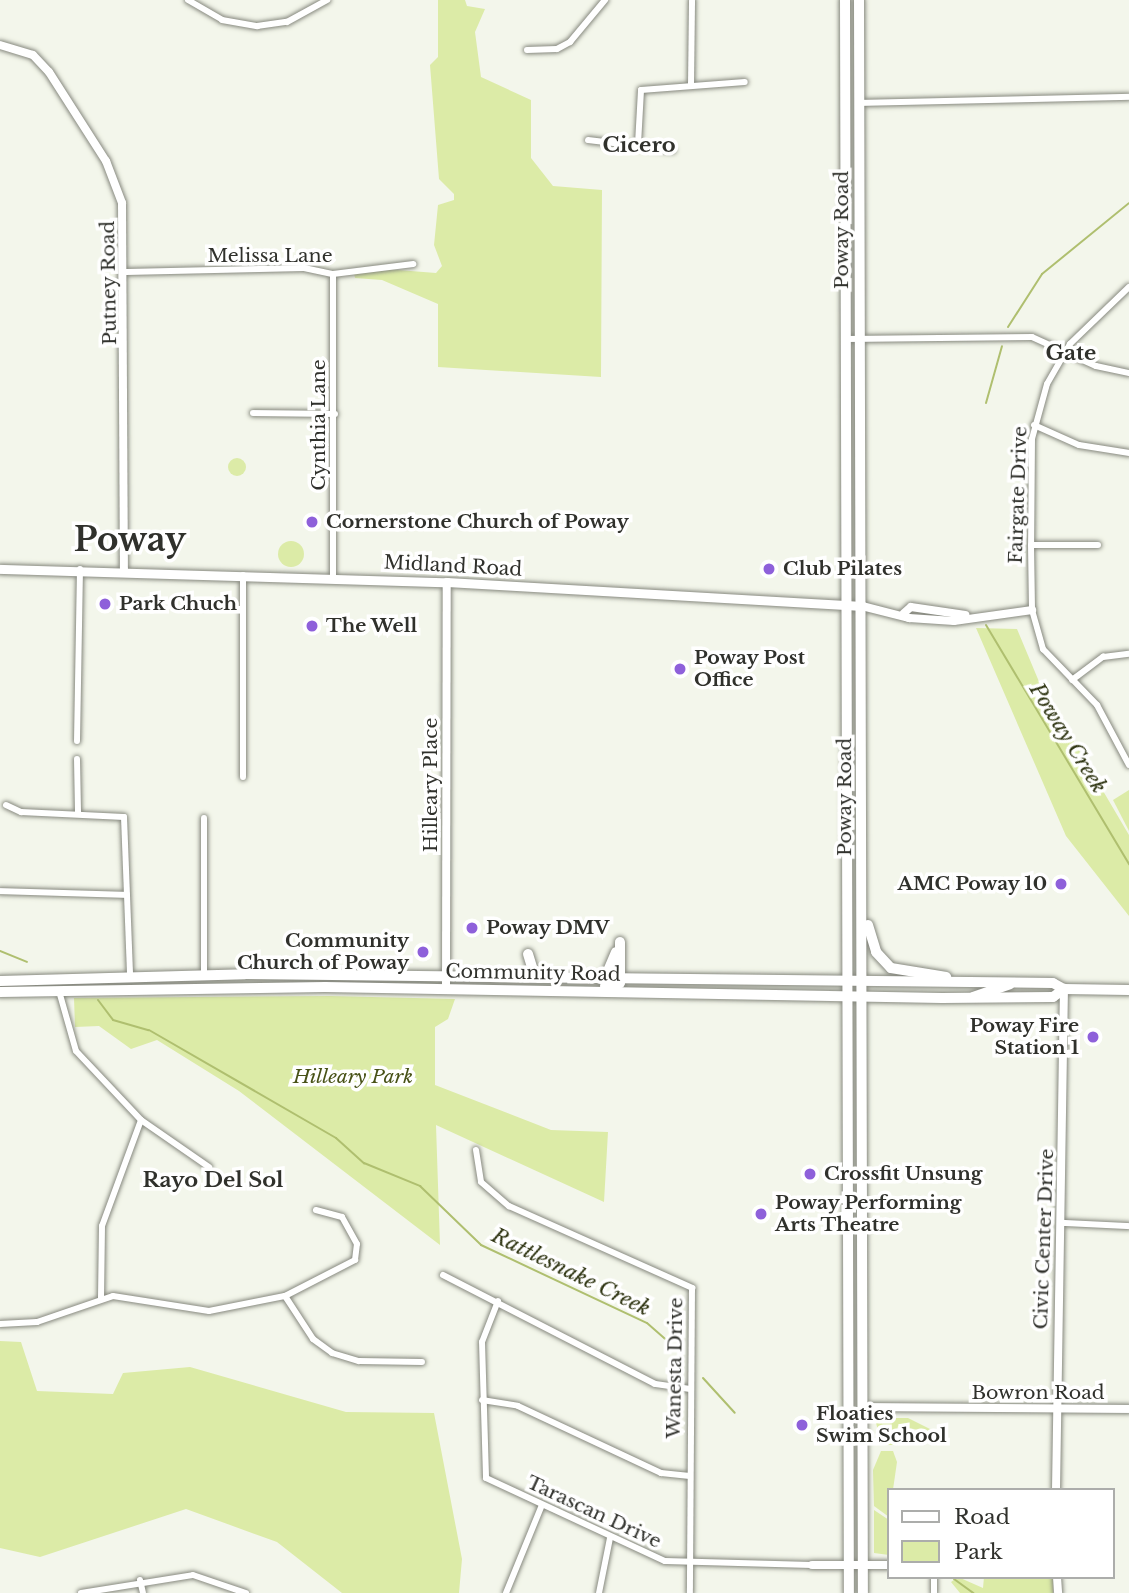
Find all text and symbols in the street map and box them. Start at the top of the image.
district label: Cicero [602,132,676,158]
street label: Poway Road [831,171,853,289]
street label: Putney Road [97,220,121,346]
street label: Melissa Lane [207,245,333,267]
district label: Gate [1046,340,1096,366]
street label: Cynthia Lane [308,359,330,491]
street label: Fairgate Drive [1004,426,1032,564]
place label: Cornerstone Church of Poway [326,511,629,533]
marker: Cornerstone Church of Poway [304,514,320,530]
district label: Poway [74,520,186,560]
street label: Midland Road [383,551,523,581]
place label: Club Pilates [783,558,902,580]
marker: Club Pilates [761,561,777,577]
place label: Park Chuch [119,593,237,615]
marker: Park Chuch [97,596,113,612]
place label: The Well [326,615,418,637]
marker: The Well [304,618,320,634]
place label: Poway Post Office [694,647,806,691]
marker: Poway Post Office [672,661,688,677]
water label: Poway Creek [1024,678,1112,798]
street label: Hilleary Place [420,717,442,853]
street label: Poway Road [834,738,856,856]
place label: AMC Poway 10 [897,873,1047,895]
marker: AMC Poway 10 [1053,876,1069,892]
place label: Poway DMV [486,917,610,939]
marker: Poway DMV [464,920,480,936]
place label: Community Church of Poway [237,930,409,974]
marker: Community Church of Poway [415,944,431,960]
street label: Community Road [445,960,621,986]
place label: Poway Fire Station 1 [969,1015,1079,1059]
marker: Poway Fire Station 1 [1085,1029,1101,1045]
park label: Hilleary Park [293,1066,413,1088]
street label: Civic Center Drive [1029,1148,1059,1330]
place label: Crossfit Unsung [824,1163,982,1185]
marker: Crossfit Unsung [802,1166,818,1182]
district label: Rayo Del Sol [142,1167,284,1193]
place label: Poway Performing Arts Theatre [775,1192,962,1236]
marker: Poway Performing Arts Theatre [753,1206,769,1222]
water label: Rattlesnake Creek [488,1223,654,1321]
street label: Wanesta Drive [662,1297,688,1439]
street label: Bowron Road [971,1382,1105,1404]
place label: Floaties Swim School [816,1403,947,1447]
marker: Floaties Swim School [794,1417,810,1433]
street label: Tarascan Drive [523,1471,665,1553]
legend [888,1488,1115,1579]
text: Road [954,1504,1010,1530]
text: Park [954,1539,1003,1565]

